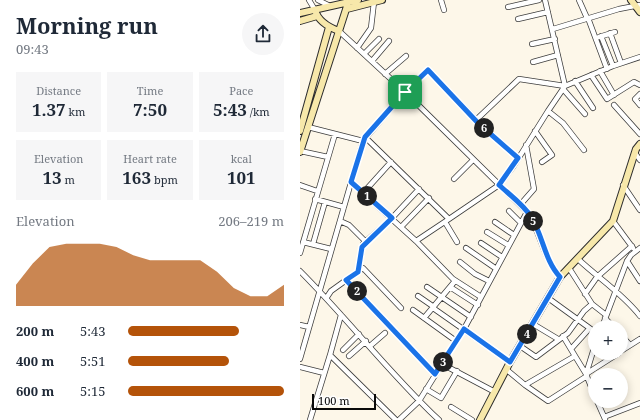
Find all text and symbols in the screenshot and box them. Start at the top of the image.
text: Morning run [16,10,158,40]
button: share [242,13,284,55]
text: 09:43 [16,40,49,58]
pin [388,75,422,109]
icon: arrive [394,81,416,103]
text: Distance [36,83,81,98]
text: Time [137,83,163,98]
text: Pace [229,83,253,98]
text: 1.37 [32,98,66,121]
text: 7:50 [133,98,167,121]
text: 5:43 [213,98,247,121]
text: km [66,104,85,119]
text: /km [247,104,270,119]
pin: 6 [474,118,494,138]
text: 6 [481,120,487,135]
text: Elevation [34,151,83,166]
text: Heart rate [123,151,177,166]
text: kcal [231,151,252,166]
text: 13 [42,166,62,189]
text: 163 [122,166,151,189]
text: 101 [227,166,256,189]
text: m [62,172,75,187]
text: bpm [151,172,178,187]
pin: 1 [357,186,377,206]
text: 1 [364,188,370,203]
pin: 5 [523,211,543,231]
text: Elevation [16,212,75,230]
text: 206–219 m [218,212,284,230]
text: 5 [530,213,536,228]
pin: 2 [347,281,367,301]
text: 2 [354,283,360,298]
map controls [588,320,628,408]
button: + [588,320,628,360]
text: 200 m [16,322,54,340]
text: 5:43 [80,322,106,340]
pin: 4 [517,324,537,344]
text: 4 [524,326,530,341]
text: 400 m [16,352,54,370]
text: 5:51 [80,352,106,370]
pin: 3 [433,352,453,372]
text: 3 [440,354,446,369]
button: − [588,368,628,408]
text: 600 m [16,382,54,400]
text: 5:15 [80,382,106,400]
scale bar [312,392,376,411]
text: 100 m [318,393,350,408]

